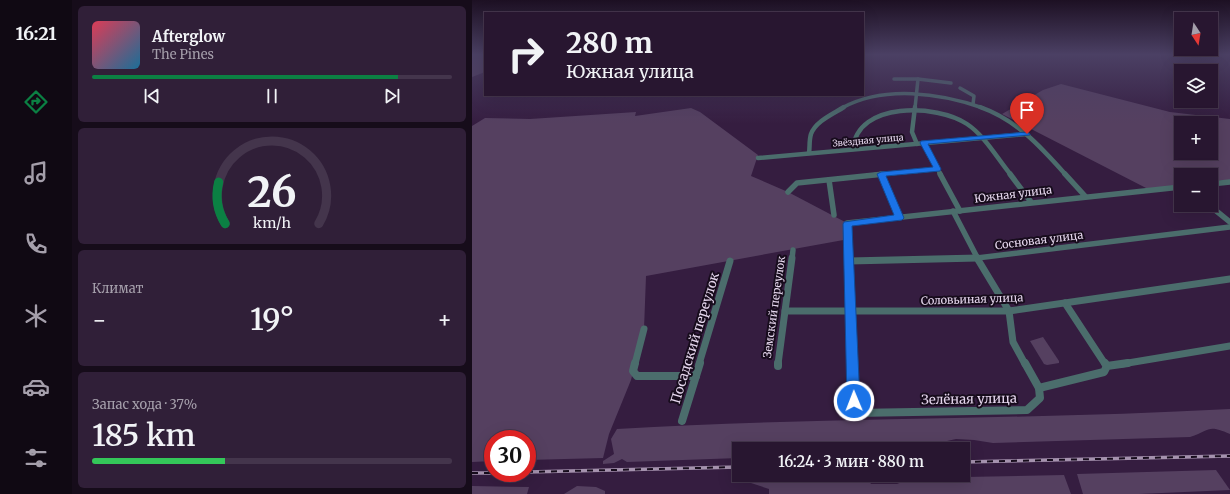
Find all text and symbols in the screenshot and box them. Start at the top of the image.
north arrow [1174,12,1218,56]
map controls [1174,12,1218,212]
text: 16:21 [15,22,57,45]
text: 280 m [566,25,653,61]
text: Afterglow [152,27,225,46]
icon: right [500,28,552,80]
text: The Pines [152,46,214,63]
text: Южная улица [566,60,694,83]
button: layers [1174,64,1218,108]
icon: previous [141,85,163,107]
icon: pause [261,85,283,107]
icon: next [381,85,403,107]
icon: directions [22,88,50,116]
pin [1010,93,1044,134]
icon: arrive [1016,99,1038,121]
button: + [1174,116,1218,160]
street label: Звёздная улица [832,131,904,149]
icon: music [22,159,50,187]
text: 26 [247,166,297,218]
button: − [1174,168,1218,212]
street label: Южная улица [973,182,1053,206]
text: km/h [253,214,291,232]
street label: Сосновая улица [994,228,1084,252]
icon: phone [22,230,50,258]
street label: Земский переулок [760,255,788,359]
street label: Посадский переулок [667,270,723,406]
text: Климат [92,280,143,297]
street label: Соловьиная улица [921,290,1024,308]
text: 19° [250,300,294,338]
icon: climate [22,302,50,330]
text: − [92,306,107,334]
text: + [437,306,452,334]
icon: car [22,373,50,401]
position arrow [833,380,875,422]
street label: Зелёная улица [921,390,1017,408]
text: Запас хода · 37% [92,396,197,413]
text: 185 km [92,416,196,454]
speed limit sign: 30 [484,430,536,482]
icon: filters [22,444,50,472]
text: 16:24 · 3 мин · 880 m [778,452,924,471]

